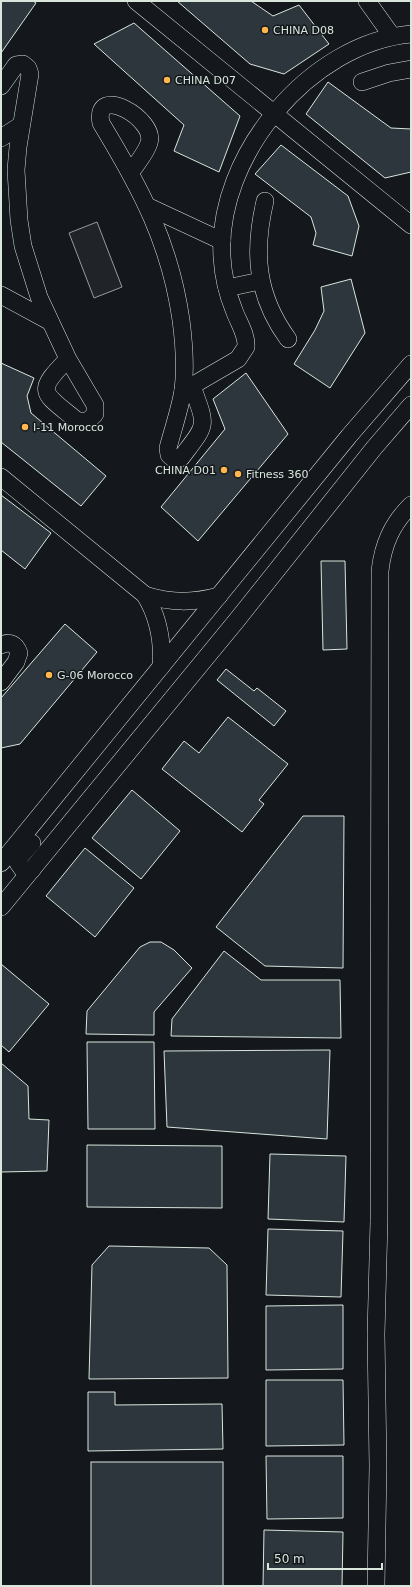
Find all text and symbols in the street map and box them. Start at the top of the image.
place label: CHINA D08 [273,24,334,37]
marker: CHINA D08 [260,25,270,35]
place label: CHINA D07 [175,74,236,87]
marker: CHINA D07 [162,75,172,85]
place label: I-11 Morocco [33,421,104,434]
marker: I-11 Morocco [20,422,30,432]
place label: CHINA D01 [155,464,216,477]
marker: CHINA D01 [219,465,229,475]
place label: Fitness 360 [246,468,309,481]
marker: Fitness 360 [233,469,243,479]
place label: G-06 Morocco [57,669,133,682]
marker: G-06 Morocco [44,670,54,680]
scale bar [268,1545,382,1571]
text: 50 m [274,1552,305,1566]

